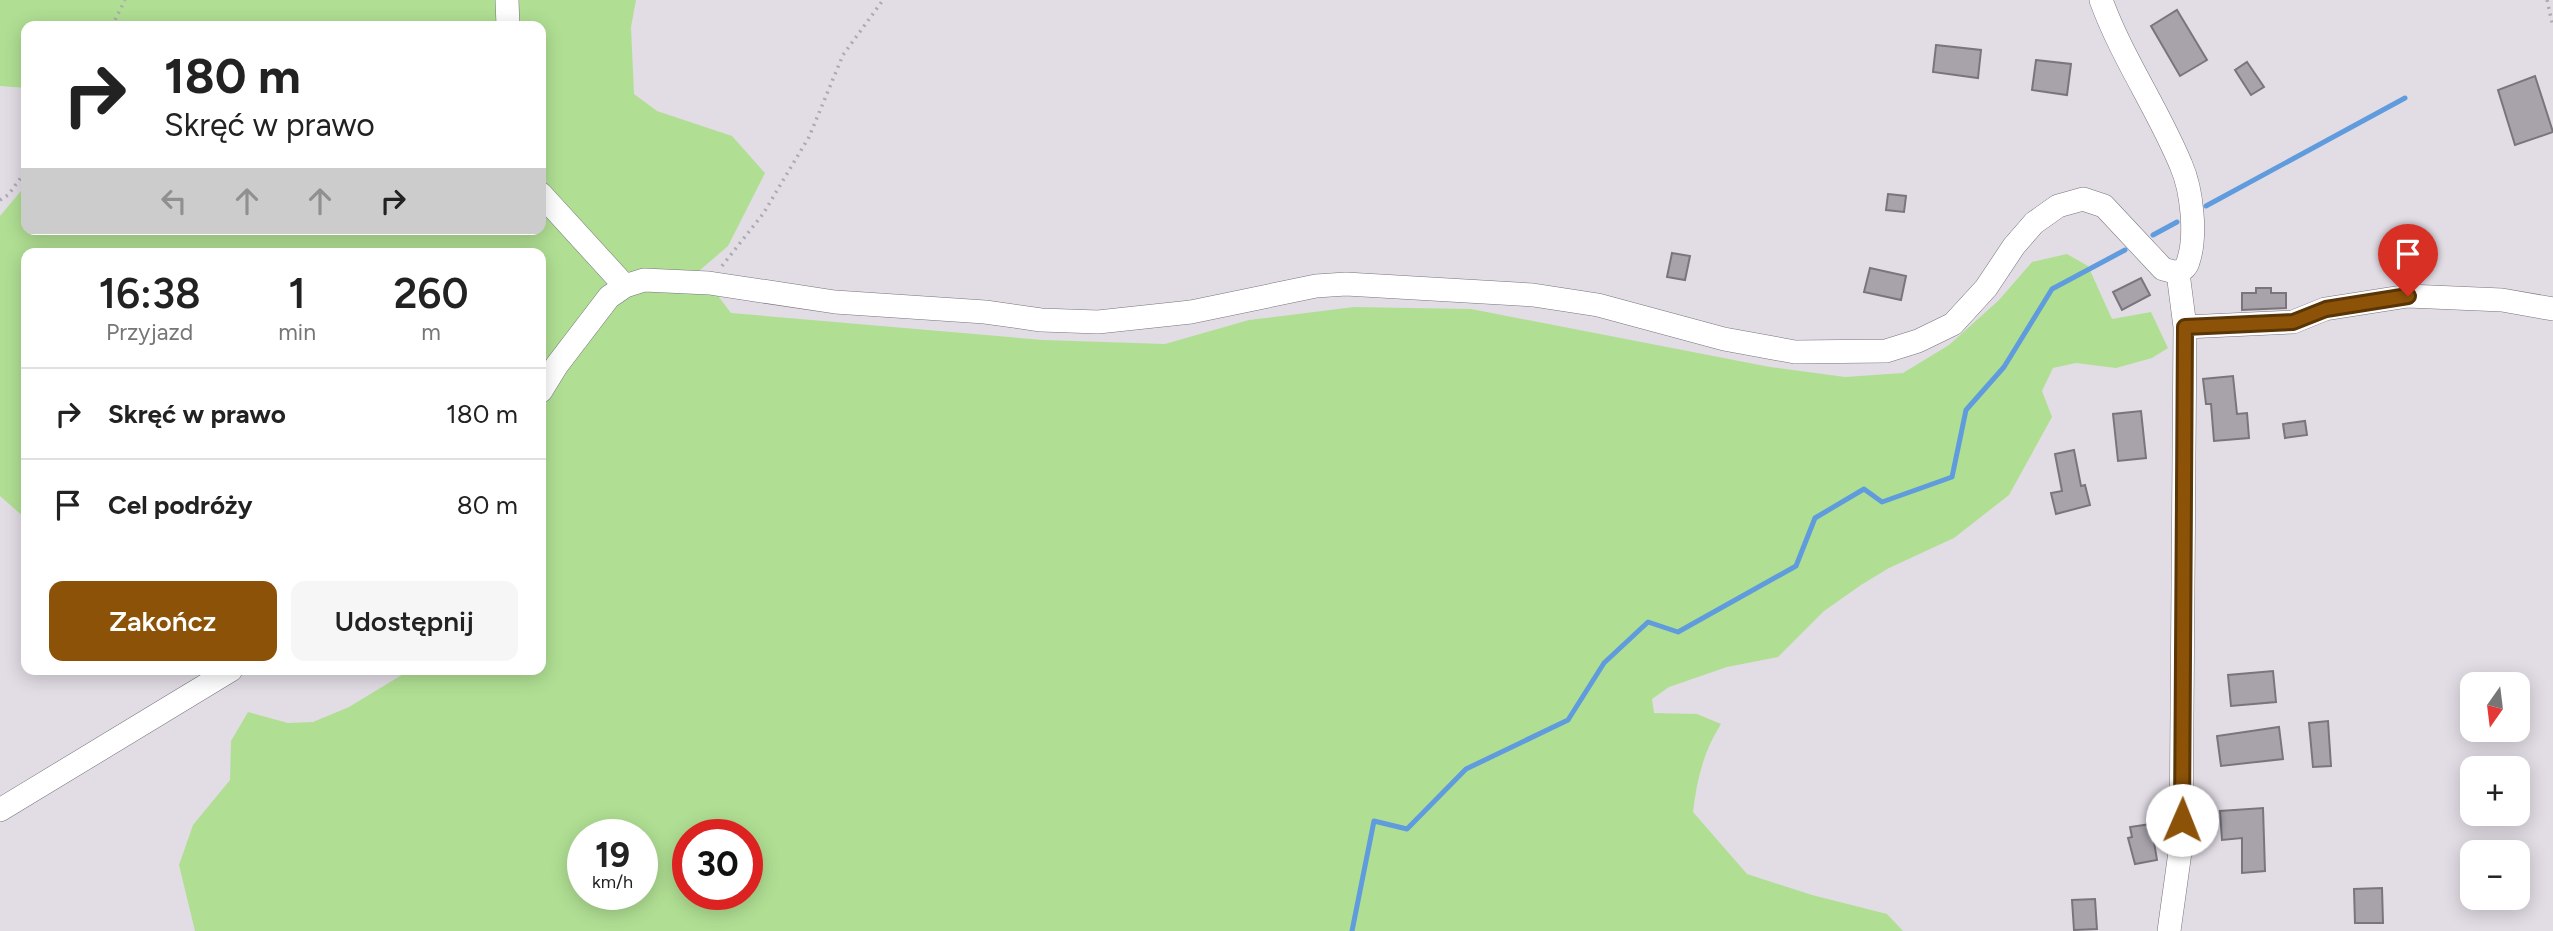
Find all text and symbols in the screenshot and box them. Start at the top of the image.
text: 180 m [164,46,301,105]
icon: right [49,49,140,140]
text: Skręć w prawo [164,106,375,144]
icon: left [155,182,193,220]
icon: ahead [228,182,266,220]
icon: ahead [301,182,339,220]
icon: right [374,182,412,220]
pin [2378,224,2438,296]
icon: arrive [2389,235,2427,273]
text: 16:38 [98,268,201,319]
text: 1 [288,268,306,319]
text: 260 [393,268,469,319]
text: Przyjazd [106,318,193,346]
text: min [278,318,316,346]
text: m [421,318,441,346]
icon: right [49,395,87,433]
text: Skręć w prawo [108,398,286,430]
text: 180 m [446,398,518,430]
icon: arrive [49,486,87,524]
text: Cel podróży [108,489,252,521]
text: 80 m [457,489,518,521]
button: Zakończ [49,581,277,661]
button: Udostępnij [291,581,518,661]
north arrow [2460,672,2530,742]
map controls [2460,672,2530,910]
button: + [2460,756,2530,826]
position arrow [2145,783,2219,857]
speed limit sign: 30 [672,819,763,910]
text: 19 [595,834,630,876]
button: − [2460,840,2530,910]
text: km/h [592,871,633,893]

